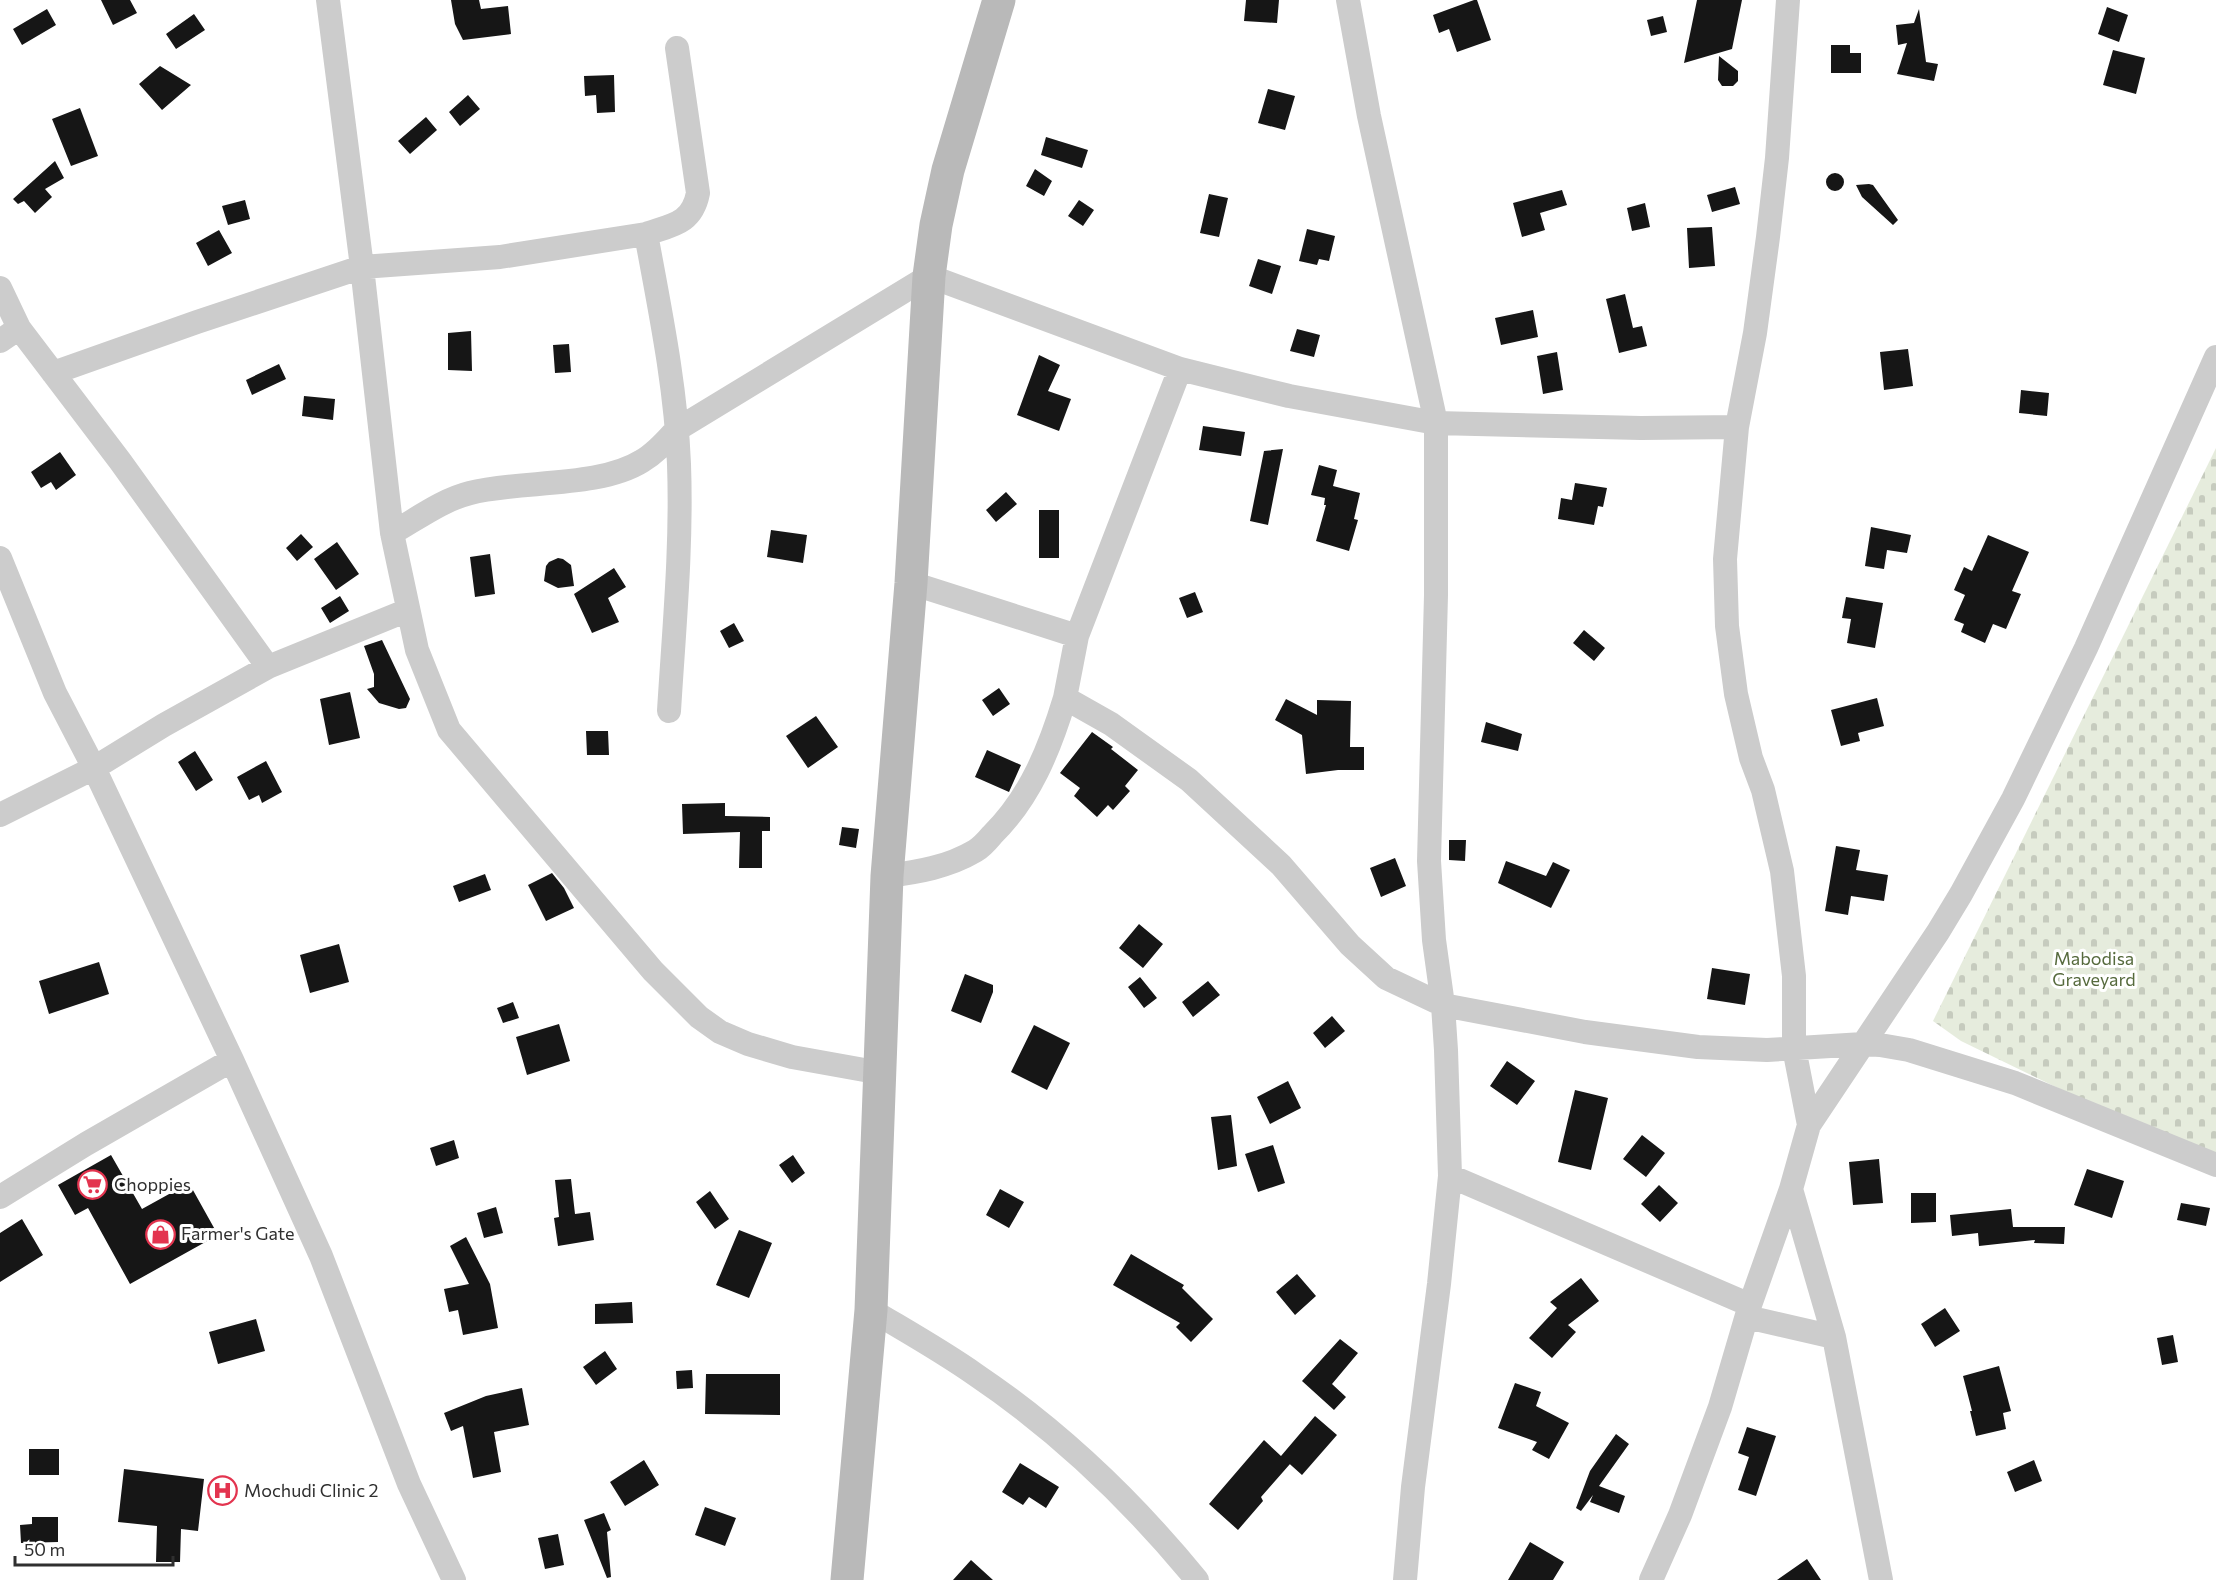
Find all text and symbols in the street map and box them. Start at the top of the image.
park label: Mabodisa Graveyard [2052,947,2136,990]
supermarket icon: Choppies [77,1169,109,1201]
place label: Choppies [114,1173,191,1195]
shop icon: Farmer's Gate [144,1218,176,1250]
place label: Farmer's Gate [181,1222,295,1244]
hospital icon: Mochudi Clinic 2 [207,1475,239,1507]
place label: Mochudi Clinic 2 [244,1479,378,1501]
scale bar [15,1529,172,1567]
text: 50 m [24,1538,65,1560]

